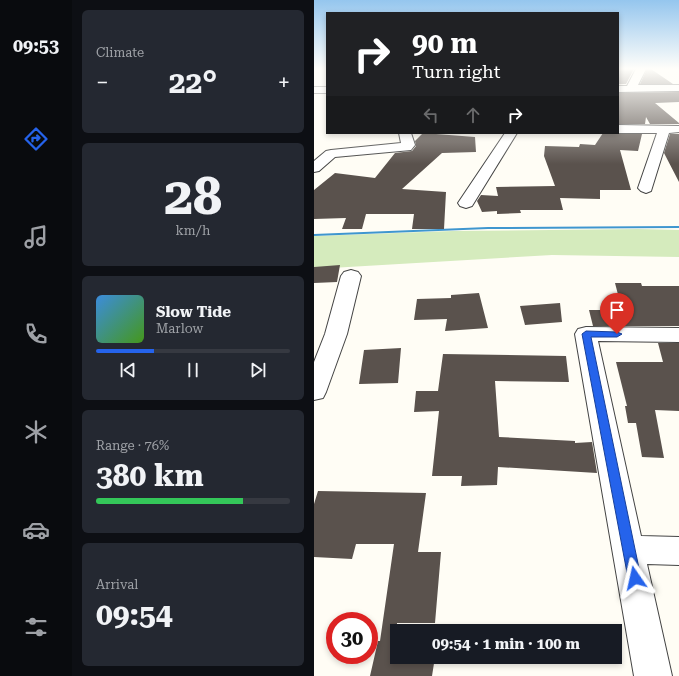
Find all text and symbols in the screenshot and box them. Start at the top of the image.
text: 90 m [412,27,477,60]
icon: right [346,28,398,80]
text: 09:53 [13,35,59,56]
text: Climate [96,45,144,60]
text: Turn right [412,61,500,82]
text: 22° [169,65,217,100]
text: − [96,70,108,95]
text: + [278,70,290,95]
icon: left [420,104,442,126]
icon: ahead [462,104,484,126]
icon: right [504,104,526,126]
icon: directions [22,125,50,153]
text: 28 [164,166,222,227]
icon: music [22,223,50,251]
text: km/h [176,223,210,238]
pin [600,293,634,334]
icon: arrive [606,299,628,321]
text: Slow Tide [156,303,231,321]
icon: phone [22,320,50,348]
text: Marlow [156,321,203,336]
icon: previous [117,359,139,381]
icon: pause [182,359,204,381]
icon: next [247,359,269,381]
icon: climate [22,418,50,446]
text: Range · 76% [96,438,169,453]
text: 380 km [96,458,204,493]
icon: car [22,516,50,544]
position arrow [614,557,656,599]
text: Arrival [96,577,138,592]
text: 09:54 [96,597,173,632]
speed limit sign: 30 [326,612,378,664]
icon: filters [22,613,50,641]
text: 09:54 · 1 min · 100 m [432,635,580,653]

